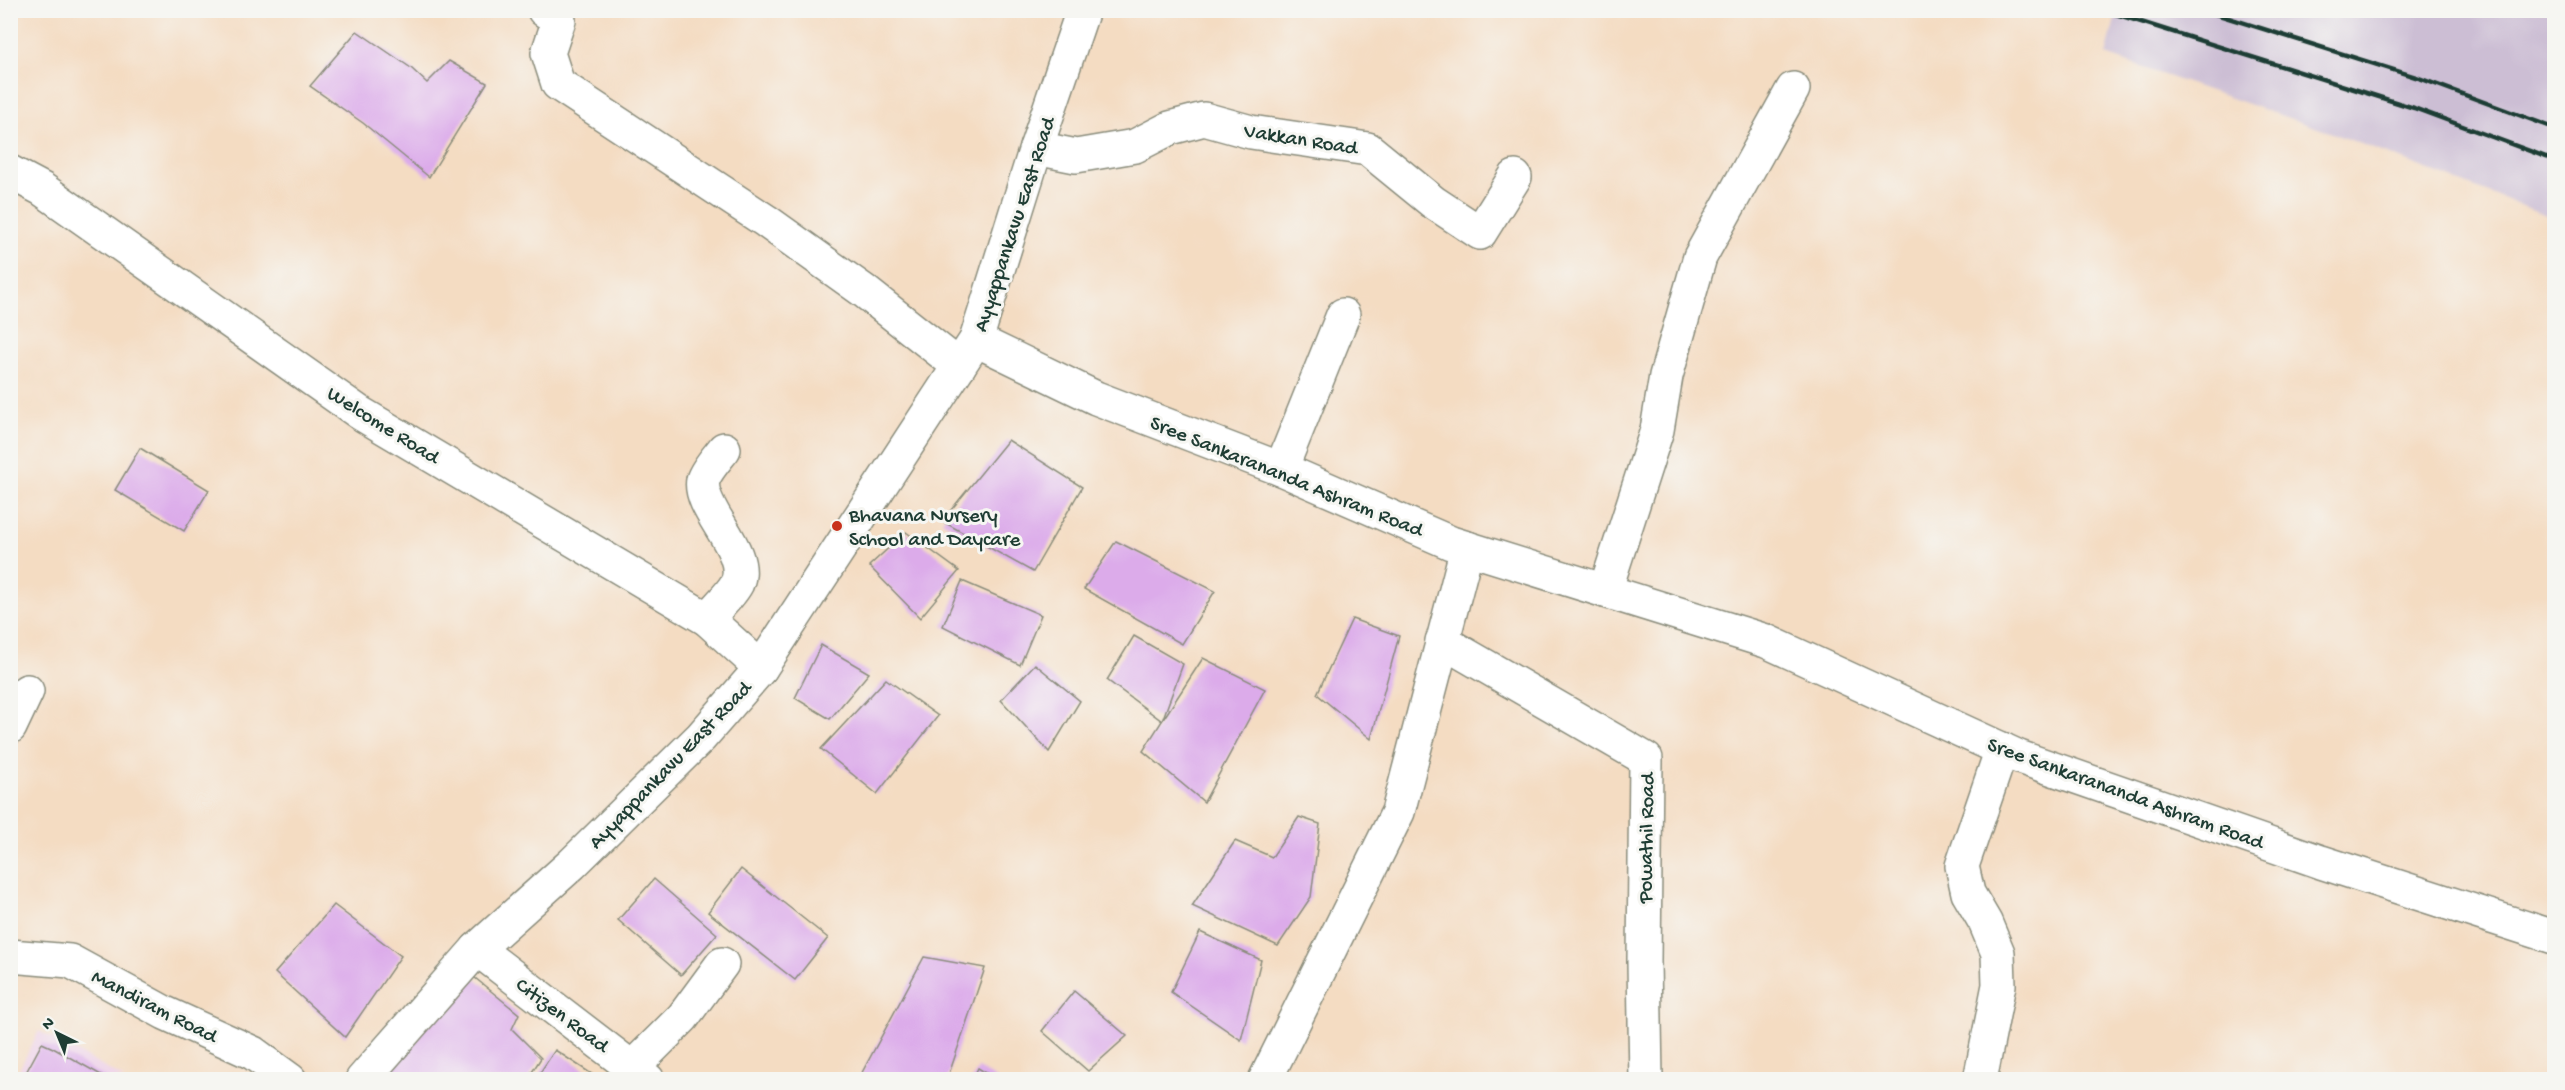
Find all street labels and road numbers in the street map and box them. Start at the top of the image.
street label: Ayyappankavu East Road [970,113,1063,335]
street label: Vakkan Road [1241,120,1361,163]
street label: Welcome Road [321,382,444,472]
street label: Sree Sankarananda Ashram Road [1146,412,1427,545]
street label: Ayyappankavu East Road [585,676,759,856]
street label: Sree Sankarananda Ashram Road [1983,734,2268,858]
street label: Powathil Road [1635,771,1662,904]
street label: Mandiram Road [86,966,222,1051]
street label: Citizen Road [509,974,614,1061]

